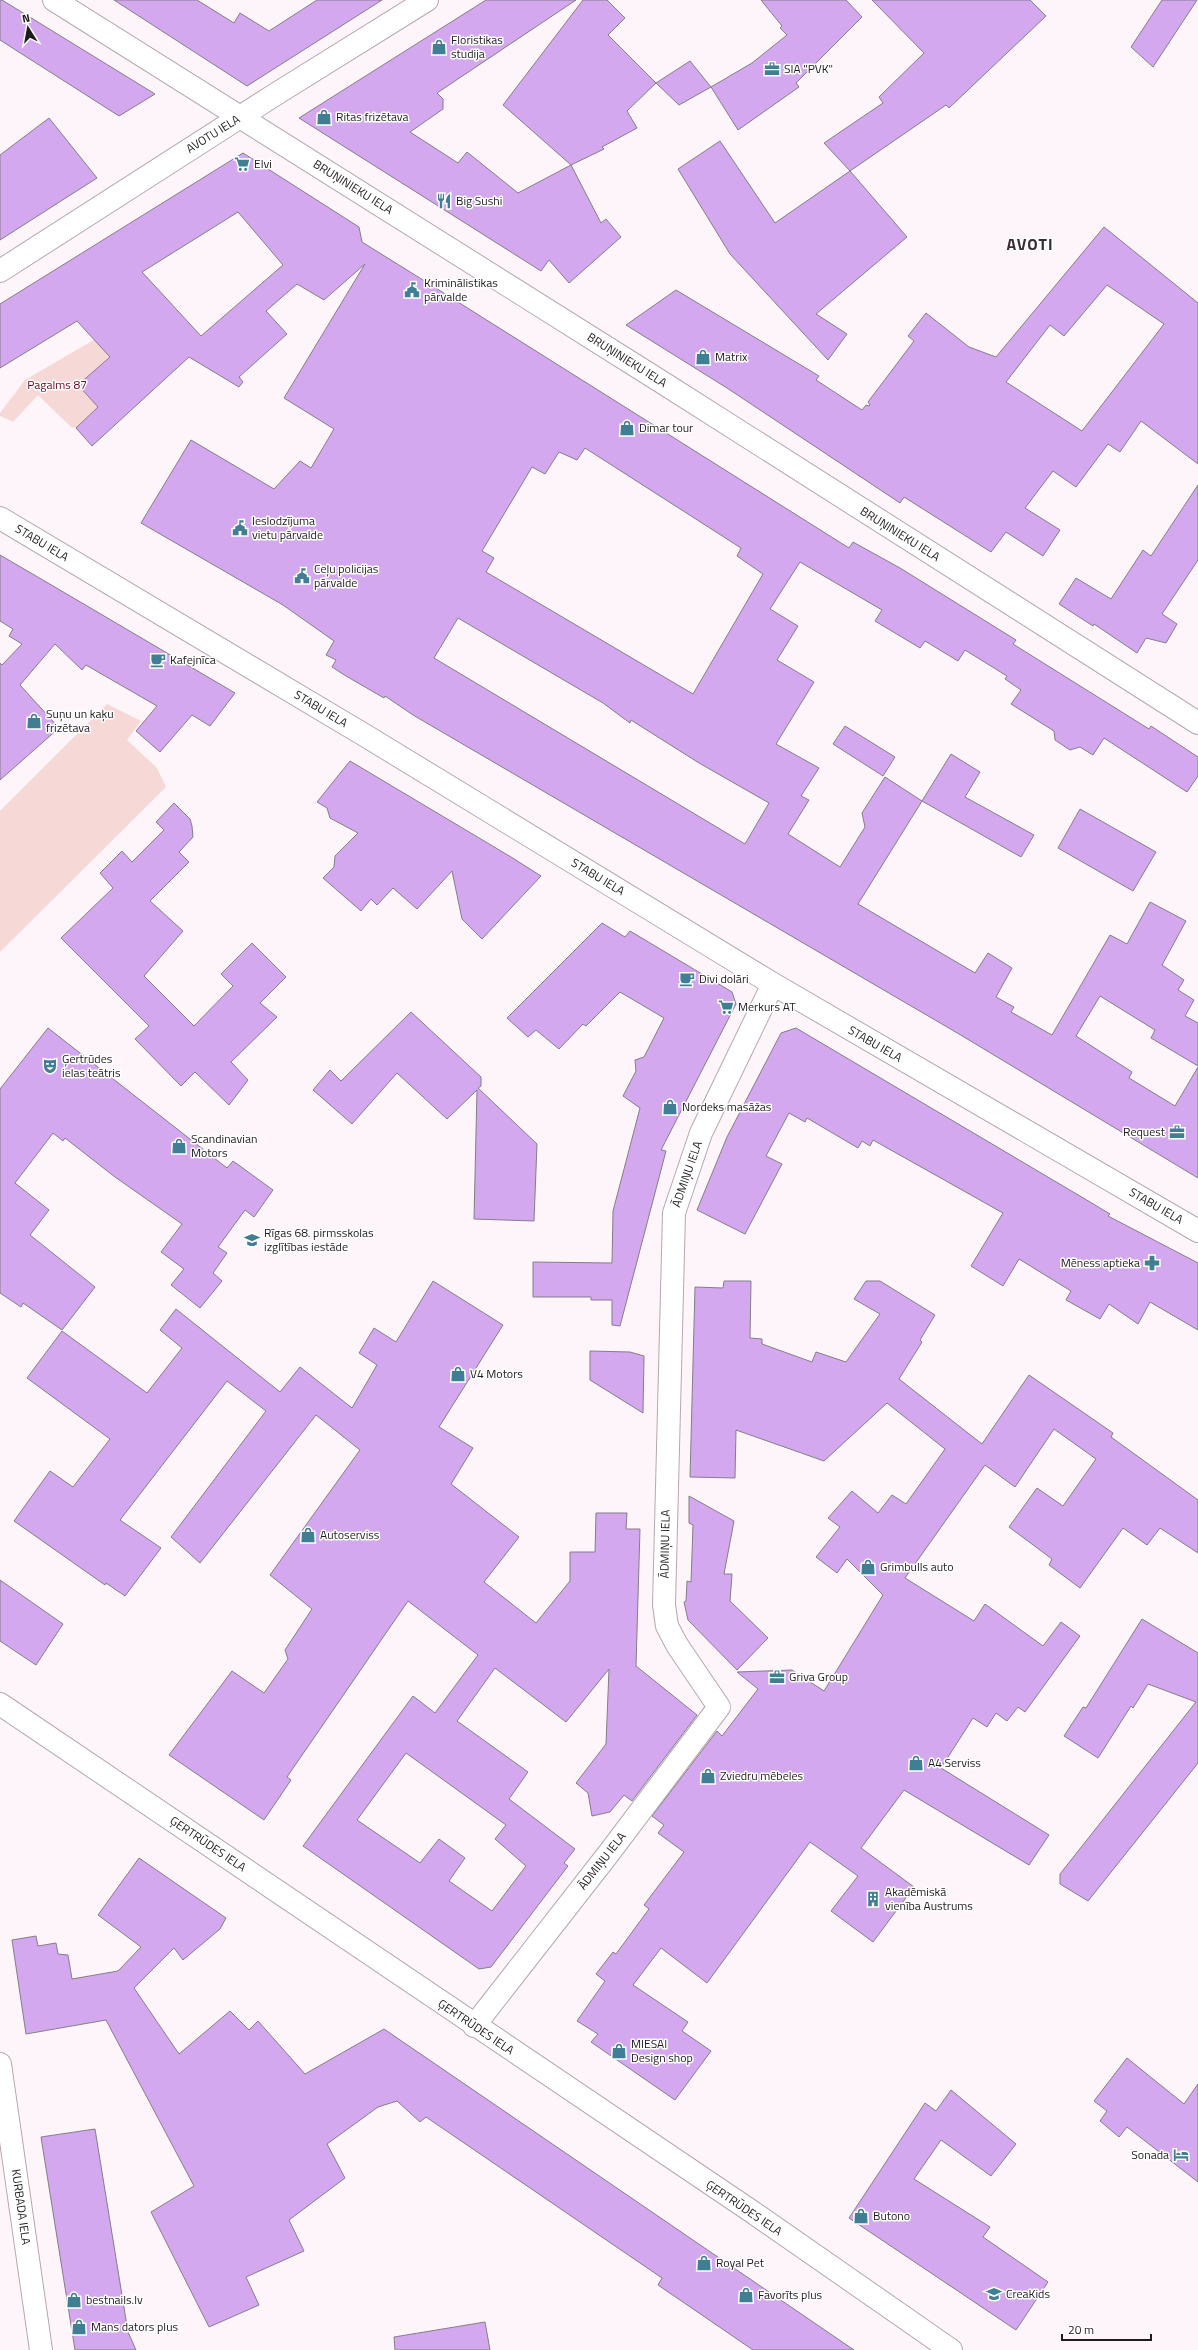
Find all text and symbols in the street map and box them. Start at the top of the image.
north arrow [8,8,48,48]
text: N [21,10,31,27]
place label: Floristikas studija [451,30,503,63]
shop icon: Floristikas studija [430,38,448,56]
place label: SIA "PVK" [784,59,833,78]
office icon: SIA "PVK" [763,60,781,78]
place label: Ritas frizētava [336,107,409,126]
shop icon: Ritas frizētava [315,108,333,126]
street label: AVOTU IELA [182,109,243,158]
place label: Elvi [254,154,272,173]
street label: BRUŅINIEKU IELA [310,154,397,219]
supermarket icon: Elvi [233,155,251,173]
place label: Big Sushi [456,191,502,210]
restaurant icon: Big Sushi [435,192,453,210]
district label: AVOTI [1006,232,1054,256]
place label: Kriminālistikas pārvalde [424,273,498,306]
public building icon: Kriminālistikas pārvalde [403,281,421,299]
street label: BRUŅINIEKU IELA [584,327,671,392]
place label: Matrix [715,347,748,366]
shop icon: Matrix [694,348,712,366]
park label: Pagalms 87 [27,375,87,394]
place label: Dimar tour [639,418,693,437]
shop icon: Dimar tour [618,419,636,437]
street label: BRUŅINIEKU IELA [857,501,944,566]
place label: Ieslodzījuma vietu pārvalde [252,511,323,544]
street label: STABU IELA [12,519,73,566]
public building icon: Ieslodzījuma vietu pārvalde [231,519,249,537]
place label: Ceļu policijas pārvalde [314,559,379,592]
public building icon: Ceļu policijas pārvalde [293,567,311,585]
place label: Kafejnīca [170,650,216,669]
cafe icon: Kafejnīca [149,651,167,669]
street label: STABU IELA [291,685,352,732]
place label: Suņu un kaķu frizētava [46,704,114,737]
shop icon: Suņu un kaķu frizētava [25,712,43,730]
street label: STABU IELA [568,853,629,900]
place label: Divi dolāri [699,969,749,988]
cafe icon: Divi dolāri [678,970,696,988]
place label: Merkurs AT [738,997,796,1016]
supermarket icon: Merkurs AT [717,998,735,1016]
street label: STABU IELA [845,1020,906,1067]
place label: Ģertrūdes ielas teātris [62,1049,121,1082]
theatre icon: Ģertrūdes ielas teātris [41,1057,59,1075]
place label: Nordeks masāžas [682,1097,772,1116]
shop icon: Nordeks masāžas [661,1098,679,1116]
place label: Request [1123,1122,1166,1141]
office icon: Request [1168,1123,1186,1141]
place label: Scandinavian Motors [191,1129,257,1162]
shop icon: Scandinavian Motors [170,1137,188,1155]
street label: ĀDMIŅU IELA [666,1138,707,1210]
street label: STABU IELA [1126,1182,1187,1229]
place label: Rīgas 68. pirmsskolas izglītības iestāde [264,1223,374,1256]
school or university icon: Rīgas 68. pirmsskolas izglītības iestāde [243,1231,261,1249]
place label: Mēness aptieka [1061,1253,1140,1272]
pharmacy icon: Mēness aptieka [1143,1254,1161,1272]
place label: V4 Motors [470,1364,523,1383]
shop icon: V4 Motors [449,1365,467,1383]
street label: ĀDMIŅU IELA [654,1509,675,1579]
place label: Autoserviss [320,1525,380,1544]
shop icon: Autoserviss [299,1526,317,1544]
place label: Grimbulls auto [880,1557,954,1576]
shop icon: Grimbulls auto [859,1558,877,1576]
place label: Griva Group [789,1667,848,1686]
office icon: Griva Group [768,1668,786,1686]
place label: A4 Serviss [928,1753,981,1772]
shop icon: A4 Serviss [907,1754,925,1772]
place label: Zviedru mēbeles [720,1766,804,1785]
shop icon: Zviedru mēbeles [699,1767,717,1785]
street label: ĢERTRŪDES IELA [166,1811,250,1876]
street label: ĀDMIŅU IELA [573,1828,630,1894]
place label: Akadēmiskā vienība Austrums [885,1882,973,1915]
building icon: Akadēmiskā vienība Austrums [864,1890,882,1908]
street label: ĢERTRŪDES IELA [434,1994,518,2059]
place label: MIESAI Design shop [631,2034,693,2067]
shop icon: MIESAI Design shop [610,2042,628,2060]
place label: Sonada [1131,2145,1169,2164]
hotel icon: Sonada [1172,2146,1190,2164]
street label: KURBADA IELA [7,2168,36,2246]
street label: ĢERTRŪDES IELA [702,2175,786,2240]
place label: Butono [873,2206,910,2225]
shop icon: Butono [852,2207,870,2225]
place label: Royal Pet [716,2253,765,2272]
shop icon: Royal Pet [695,2254,713,2272]
place label: CreaKids [1006,2284,1050,2303]
place label: Favorīts plus [758,2285,823,2304]
school or university icon: CreaKids [985,2285,1003,2303]
shop icon: Favorīts plus [737,2286,755,2304]
place label: bestnails.lv [86,2290,143,2309]
shop icon: bestnails.lv [65,2291,83,2309]
scale bar [1062,2316,1151,2342]
place label: Mans dators plus [91,2317,179,2336]
shop icon: Mans dators plus [70,2318,88,2336]
text: 20 m [1068,2320,1094,2339]

